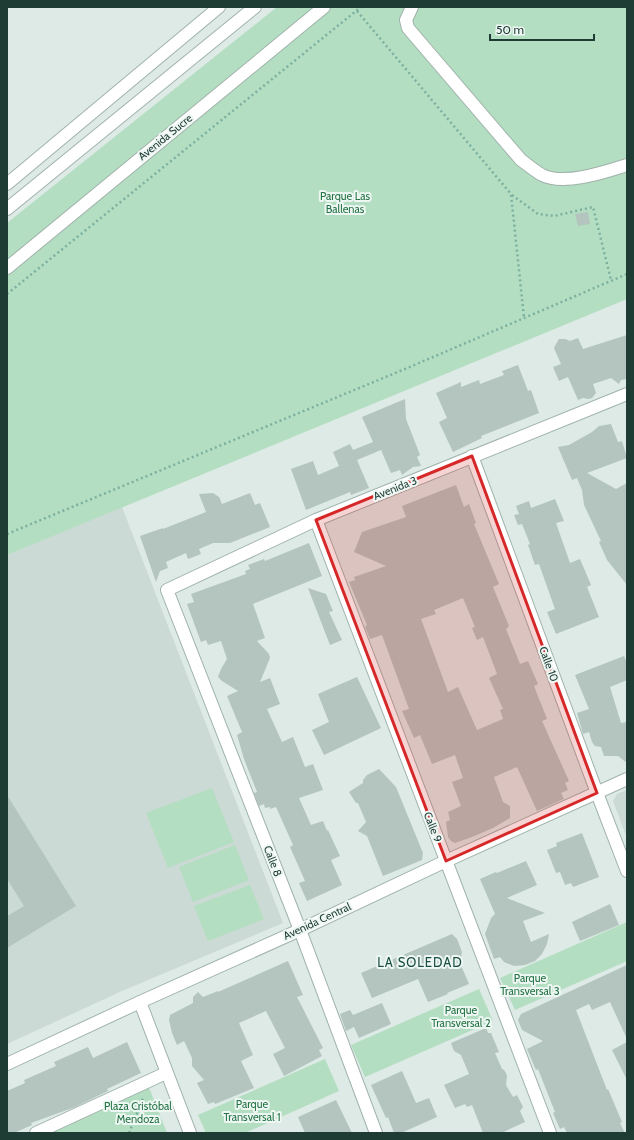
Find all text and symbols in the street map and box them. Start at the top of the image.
scale bar [490,16,594,42]
text: 50 m [496,22,524,37]
street label: Avenida Sucre [135,111,195,163]
park label: Parque Las Ballenas [320,189,370,216]
street label: Avenida 3 [371,473,419,503]
street label: Calle 10 [536,644,562,684]
street label: Calle 9 [421,810,445,844]
street label: Calle 8 [261,844,285,878]
street label: Avenida Central [281,899,353,943]
district label: LA SOLEDAD [377,954,463,970]
park label: Parque Transversal 3 [500,971,560,998]
park label: Parque Transversal 2 [431,1003,491,1030]
park label: Parque Transversal 1 [223,1097,281,1124]
park label: Plaza Cristóbal Mendoza [104,1099,172,1126]

